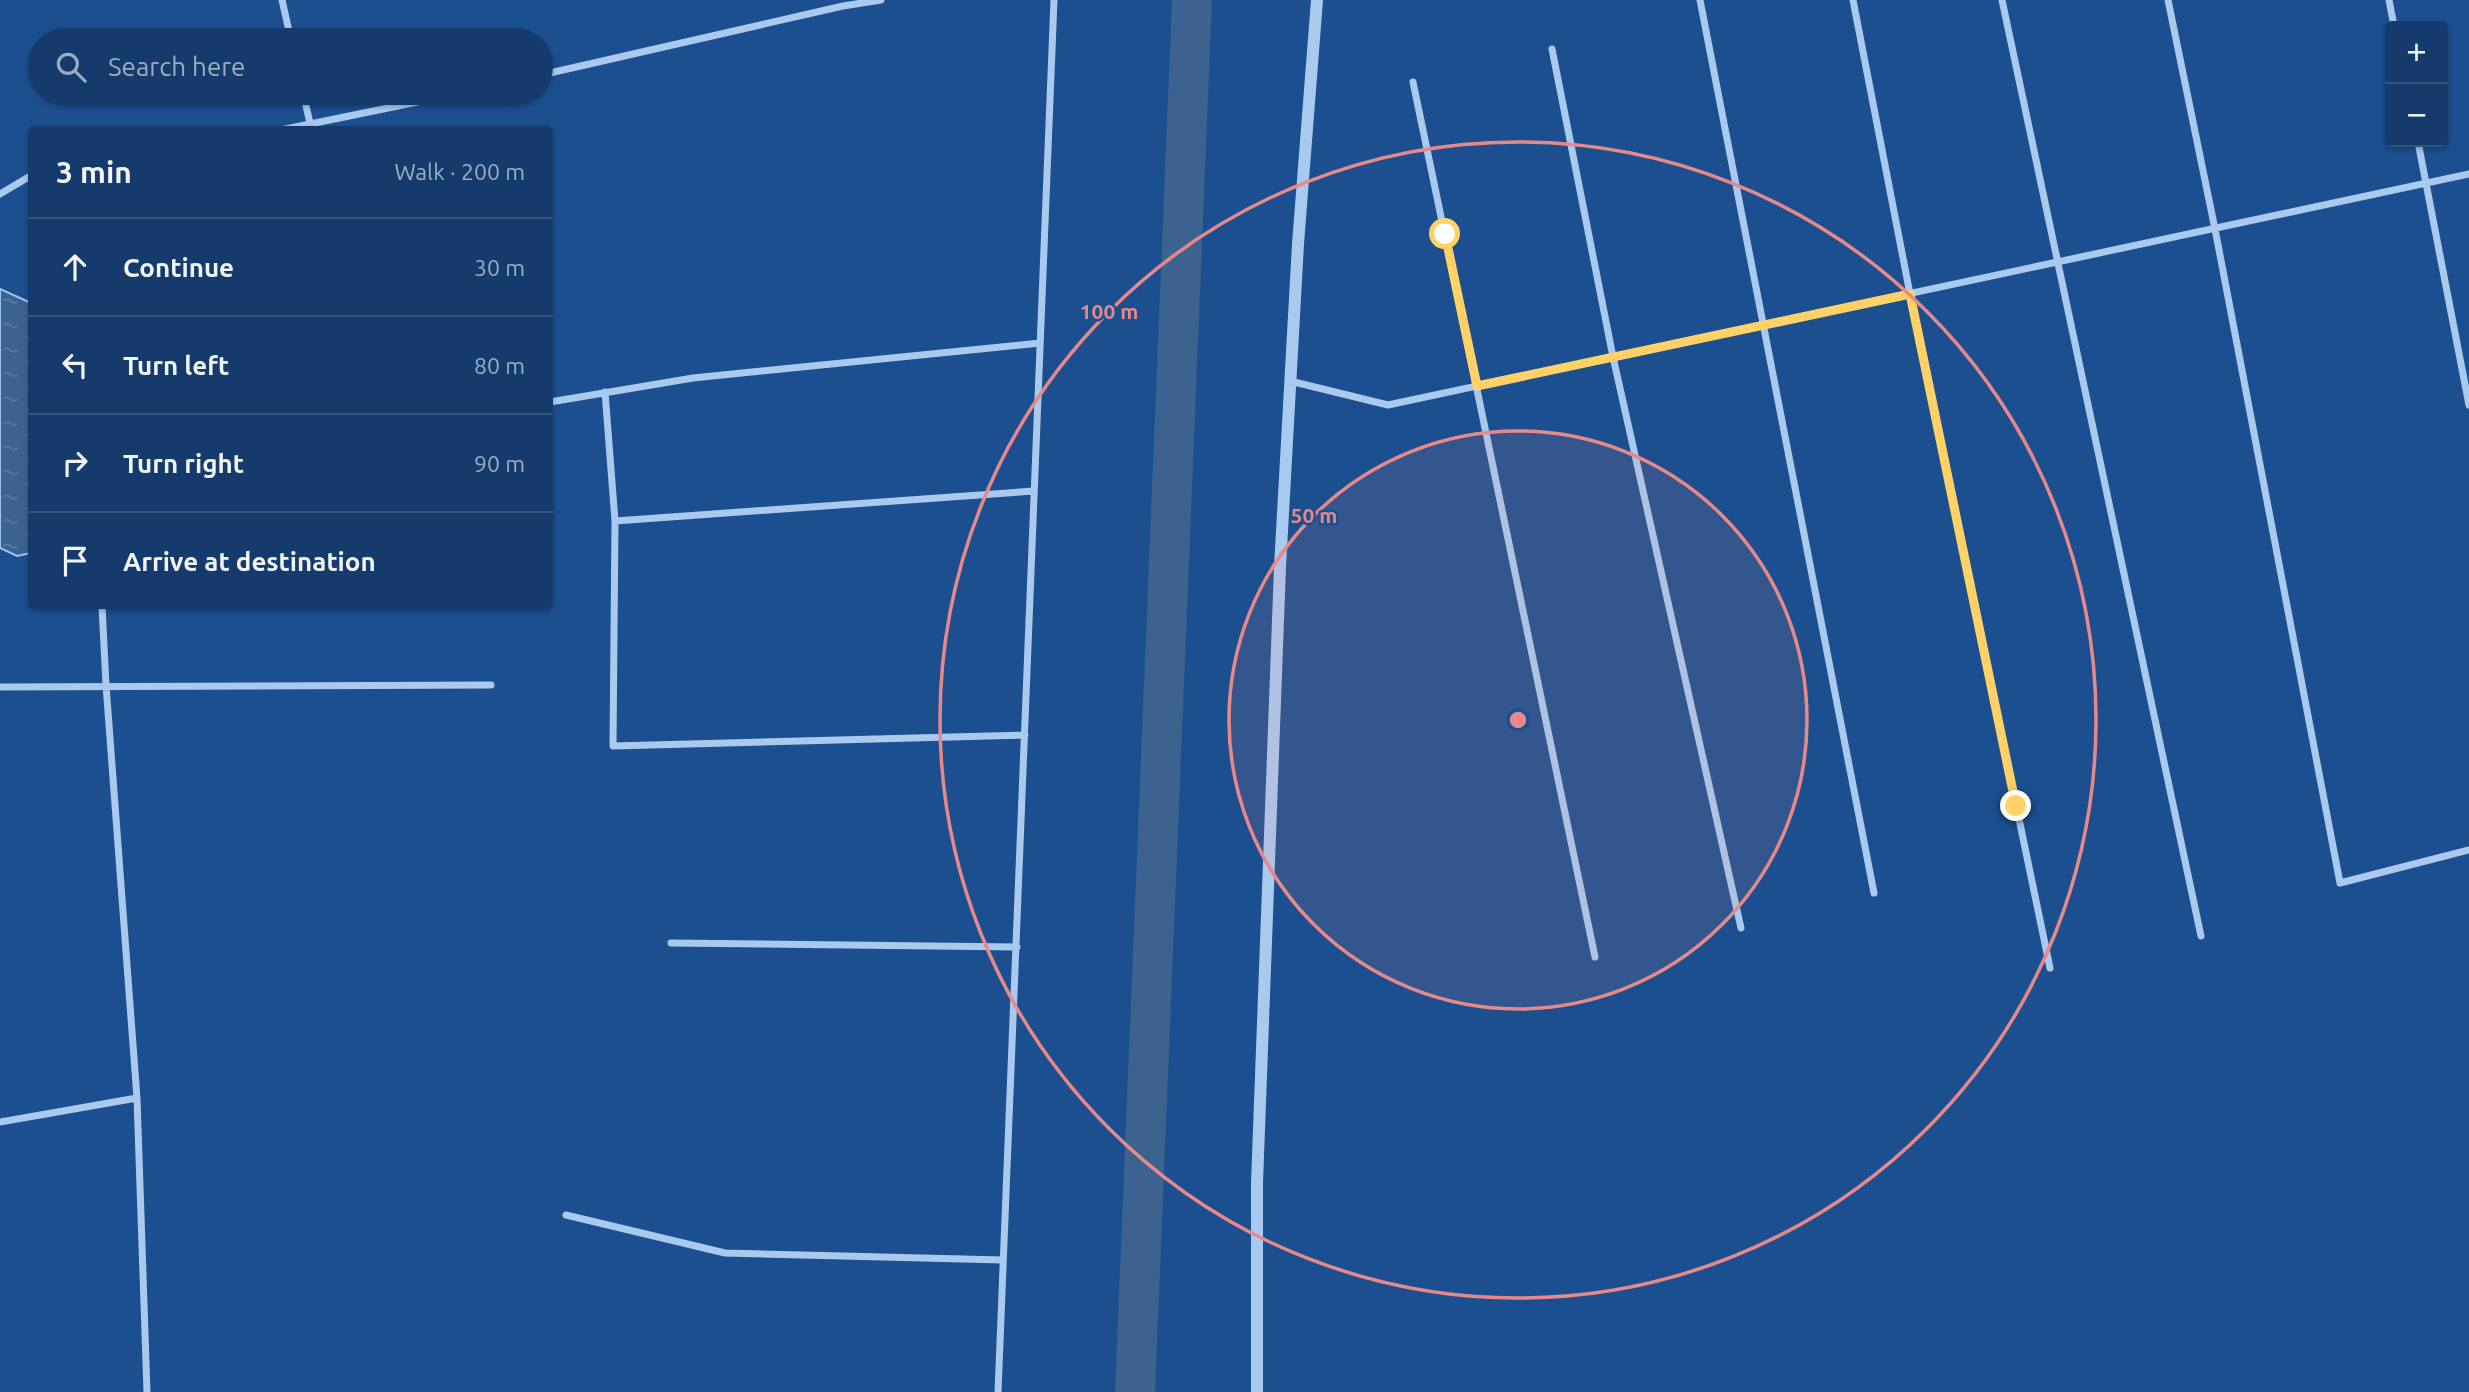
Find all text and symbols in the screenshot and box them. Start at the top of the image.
map controls [2385,21,2448,147]
button: + [2385,21,2448,84]
search box [28,28,553,105]
icon: search [52,48,90,86]
text: Search here [108,52,245,81]
button: − [2385,84,2448,147]
text: 3 min [56,155,132,189]
text: Walk · 200 m [394,159,525,184]
route start [1429,218,1460,249]
icon: ahead [56,248,94,286]
text: Continue [123,253,234,282]
text: 30 m [474,255,525,280]
text: 100 m [1080,299,1138,323]
icon: left [56,346,94,384]
text: Turn left [123,351,229,380]
text: 80 m [474,353,525,378]
icon: right [56,444,94,482]
text: Turn right [123,449,244,478]
text: 90 m [474,451,525,476]
text: 50 m [1291,503,1337,527]
icon: arrive [56,542,94,580]
text: Arrive at destination [123,547,376,576]
centre of rings [1506,708,1530,732]
route end [2000,790,2031,821]

